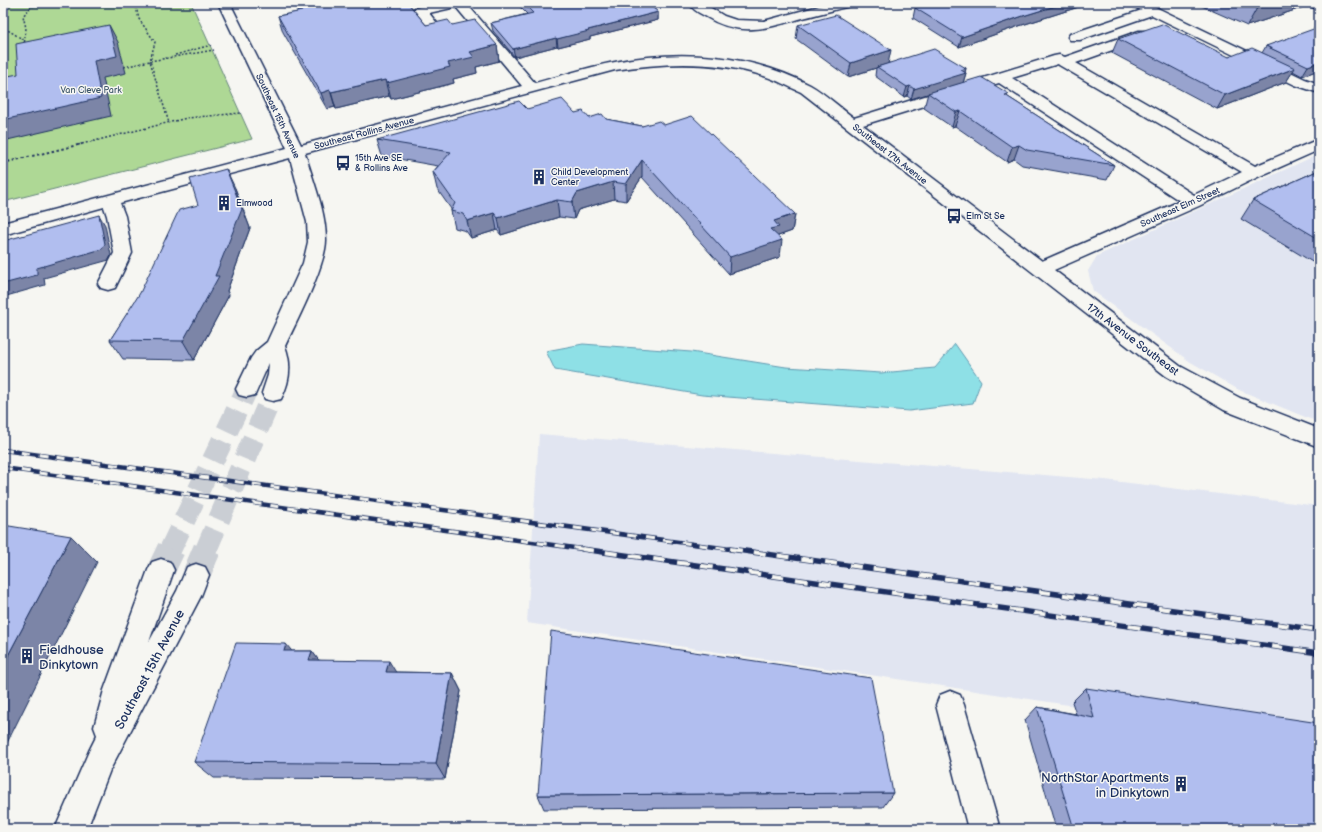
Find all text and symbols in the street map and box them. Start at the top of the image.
street label: Southeast 15th Avenue [253,72,302,161]
park label: Van Cleve Park [60,85,122,96]
street label: Southeast Rollins Avenue [313,115,416,152]
street label: Southeast 17th Avenue [850,122,930,187]
place label: 15th Ave SE & Rollins Ave [355,153,408,174]
bus stop icon: 15th Ave SE & Rollins Ave [334,154,352,172]
place label: Child Development Center [551,167,628,188]
building icon: Child Development Center [530,168,548,186]
street label: Southeast Elm Street [1139,185,1222,230]
building icon: Elmwood [215,194,233,212]
place label: Elmwood [236,198,273,209]
bus stop icon: Elm St Se [945,207,963,225]
place label: Elm St Se [966,211,1006,222]
street label: 17th Avenue Southeast [1084,301,1182,379]
street label: Southeast 15th Avenue [112,607,188,732]
place label: Fieldhouse Dinkytown [39,642,104,673]
building icon: Fieldhouse Dinkytown [18,647,36,665]
place label: NorthStar Apartments in Dinkytown [1041,770,1170,801]
building icon: NorthStar Apartments in Dinkytown [1172,775,1190,793]

